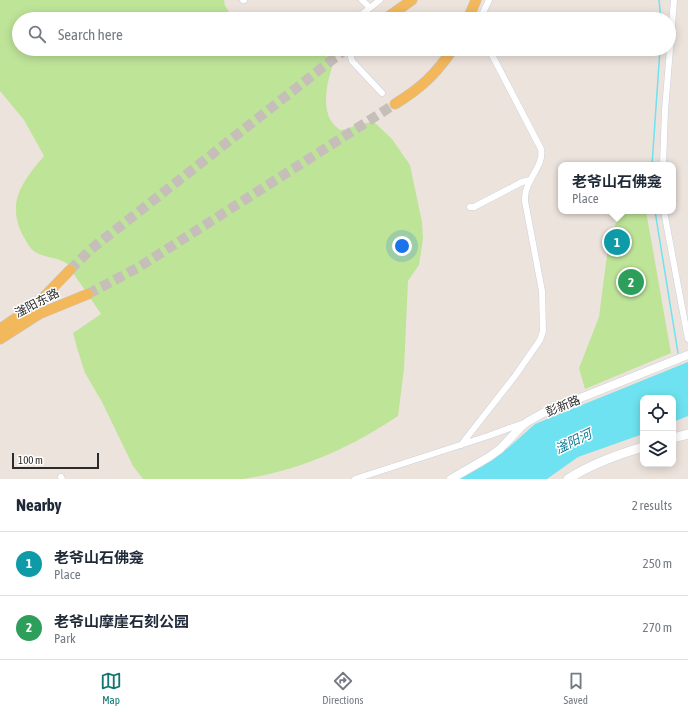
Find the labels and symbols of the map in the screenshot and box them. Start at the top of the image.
pin: 1 [604,227,630,257]
your location [392,236,412,256]
pin: 2 [618,267,644,297]
street label: 滏阳东路 [12,286,62,320]
street label: 彭新路 [544,393,582,419]
water label: 滏阳河 [552,425,597,457]
scale bar [12,451,99,470]

